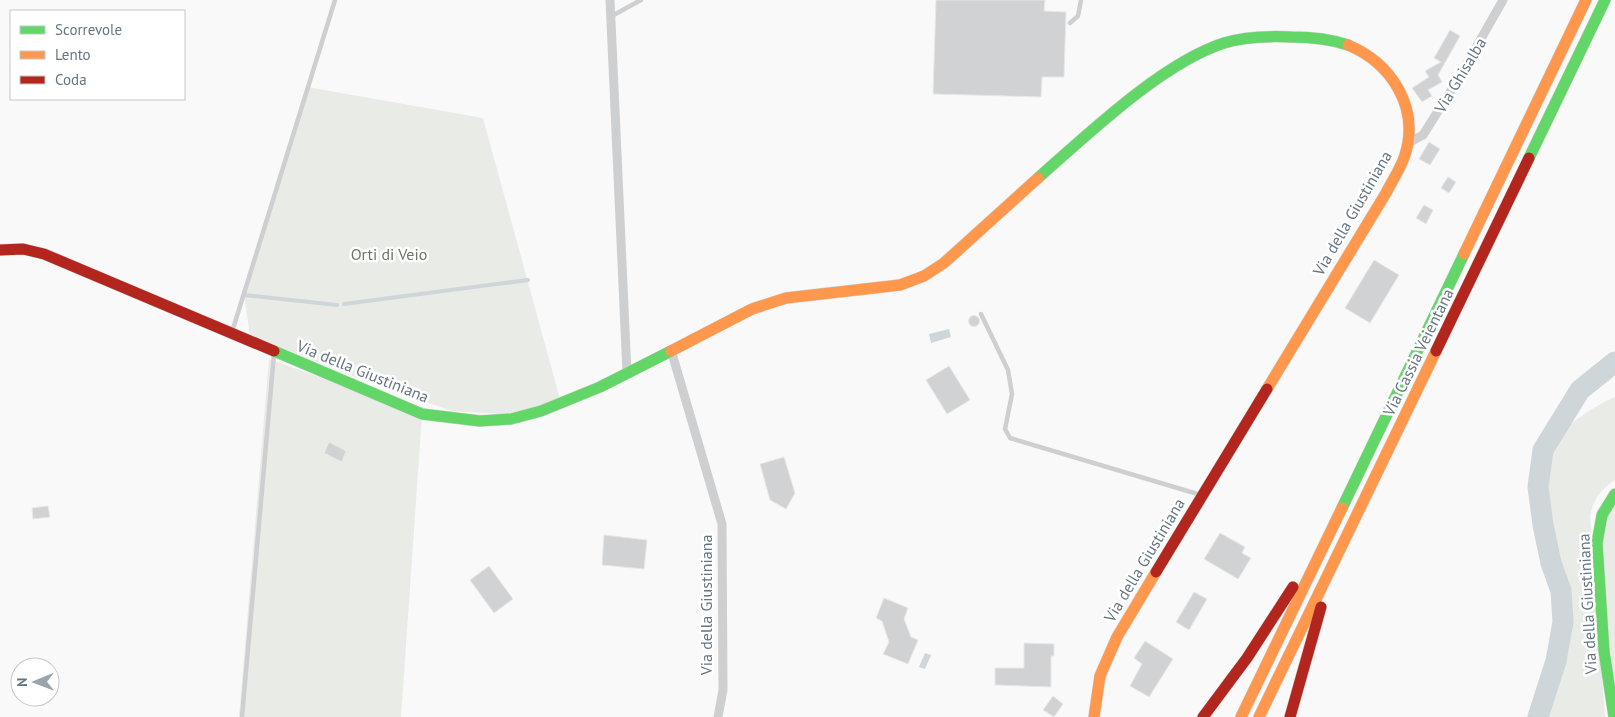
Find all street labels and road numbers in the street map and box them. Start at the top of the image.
street label: Via Ghisalba [1429,34,1490,117]
street label: Via della Giustiniana [1308,147,1396,280]
street label: Via Cassia Veientana [1378,285,1458,420]
street label: Via della Giustiniana [293,335,432,407]
street label: Via della Giustiniana [1099,495,1189,626]
street label: Via della Giustiniana [1573,533,1601,676]
street label: Via della Giustiniana [696,535,716,676]

